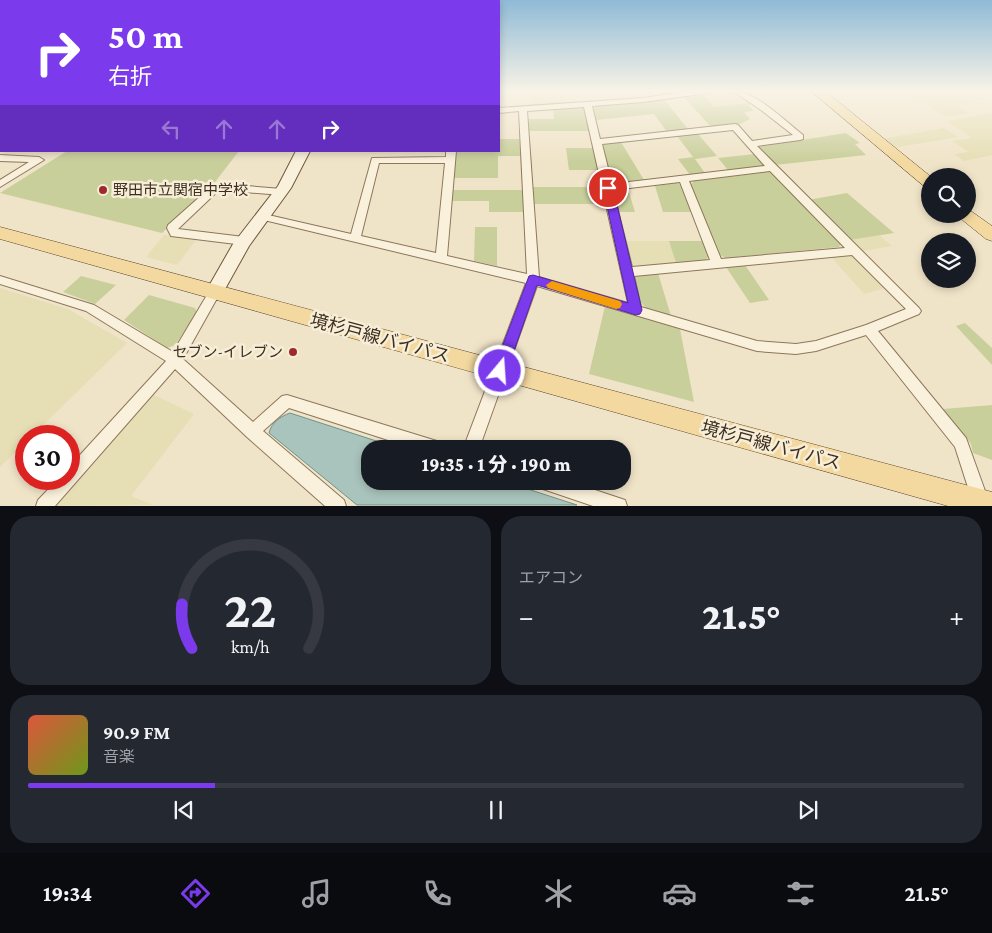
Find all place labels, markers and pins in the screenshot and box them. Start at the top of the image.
pin [587,167,629,209]
place label: 野田市立関宿中学校 [113,182,248,198]
marker: 野田市立関宿中学校 [97,184,109,196]
place label: セブン-イレブン [173,344,283,360]
marker: セブン-イレブン [287,346,299,358]

